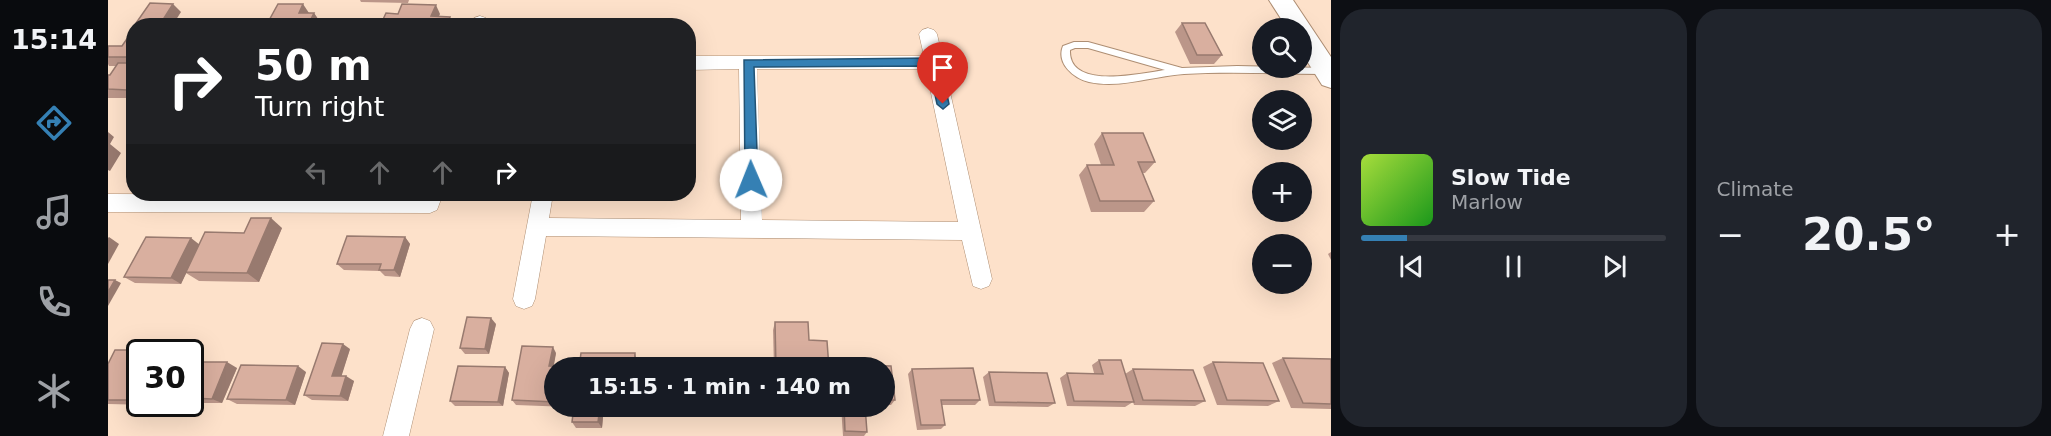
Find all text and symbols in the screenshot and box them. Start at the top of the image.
map controls [1252,18,1312,294]
button: search [1252,18,1312,78]
text: 15:14 [11,24,97,55]
text: 50 m [255,41,372,90]
icon: right [156,42,234,120]
pin [917,42,968,104]
icon: arrive [926,51,959,84]
button: layers [1252,90,1312,150]
text: Turn right [255,91,384,122]
icon: directions [33,102,75,144]
position arrow [719,148,783,212]
icon: left [300,156,333,189]
icon: ahead [363,156,396,189]
icon: ahead [426,156,459,189]
icon: right [489,156,522,189]
button: + [1252,162,1312,222]
text: Slow Tide [1451,165,1571,190]
text: Climate [1717,177,1793,201]
text: Marlow [1451,190,1523,214]
icon: music [33,191,75,233]
text: 20.5° [1802,208,1936,261]
text: − [1717,215,1744,254]
text: + [1993,215,2021,254]
button: − [1252,234,1312,294]
icon: previous [1395,250,1428,283]
icon: pause [1497,250,1530,283]
icon: next [1598,250,1631,283]
icon: phone [33,281,75,323]
speed limit sign: 30 [126,339,204,417]
icon: climate [33,370,75,412]
text: 15:15 · 1 min · 140 m [588,374,851,399]

